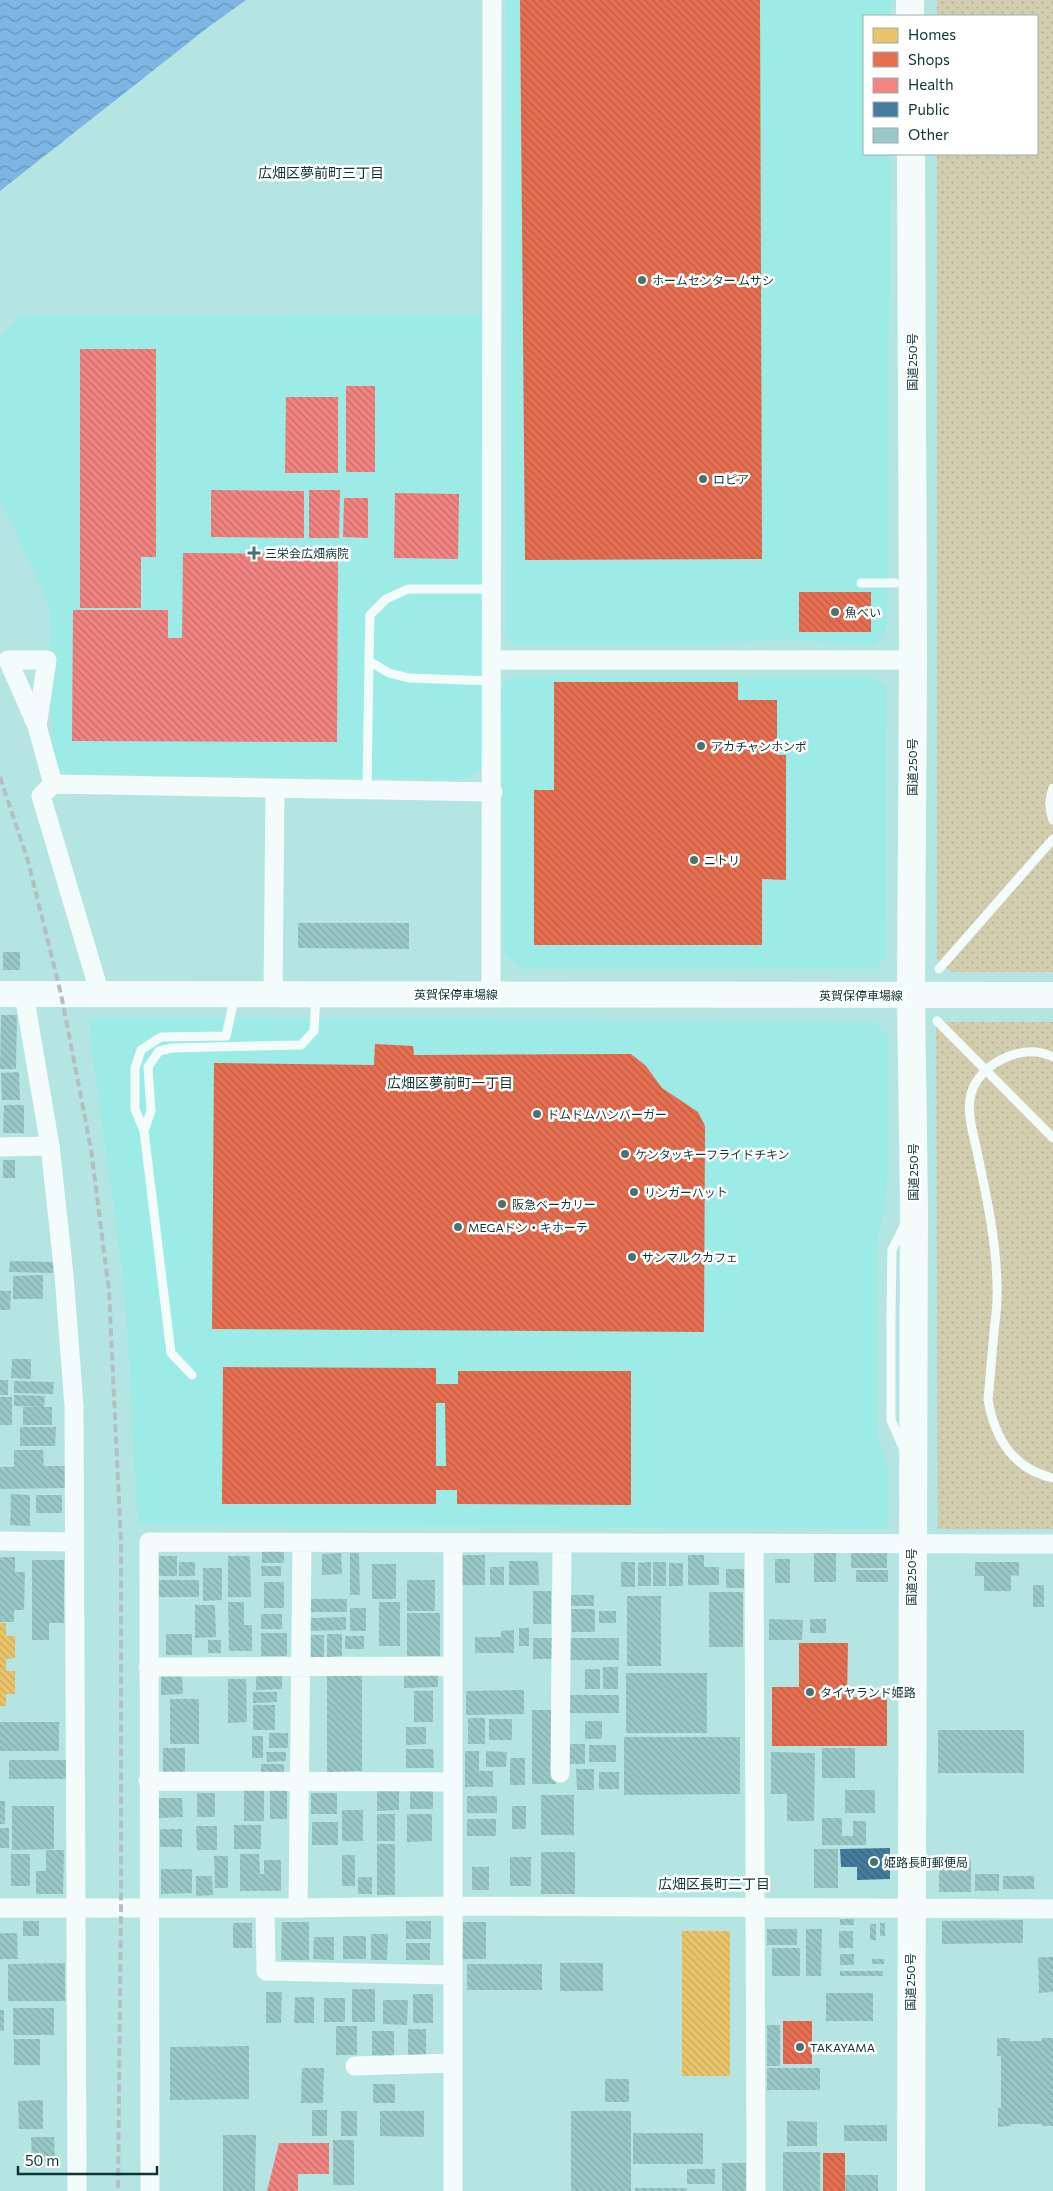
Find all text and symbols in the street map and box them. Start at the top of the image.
legend [863,15,1038,155]
text: Homes [908,25,956,43]
text: Shops [908,50,950,68]
text: Health [908,75,954,93]
text: Public [908,100,950,118]
text: Other [908,125,949,143]
district label: 広畑区夢前町三丁目 [258,164,384,181]
place label: ホームセンター ムサシ [652,273,774,287]
marker: ホームセンター ムサシ [636,274,648,286]
street label: 国道250号 [905,333,919,391]
place label: ロピア [713,472,749,486]
marker: ロピア [697,473,709,485]
marker: 三栄会広畑病院 [247,546,261,560]
place label: 三栄会広畑病院 [265,546,349,560]
place label: 魚べい [845,605,881,619]
marker: 魚べい [829,606,841,618]
street label: 国道250号 [905,738,919,796]
place label: アカチャンホンポ [711,739,807,753]
marker: アカチャンホンポ [695,740,707,752]
place label: ニトリ [704,853,740,867]
marker: ニトリ [688,854,700,866]
street label: 英賀保停車場線 [414,987,498,1001]
street label: 英賀保停車場線 [819,988,903,1002]
district label: 広畑区夢前町一丁目 [387,1074,513,1091]
place label: ドムドムハンバーガー [547,1107,667,1121]
marker: ドムドムハンバーガー [531,1108,543,1120]
street label: 国道250号 [906,1143,920,1201]
place label: ケンタッキーフライドチキン [635,1147,790,1161]
marker: ケンタッキーフライドチキン [619,1148,631,1160]
place label: リンガーハット [644,1185,728,1199]
marker: リンガーハット [628,1186,640,1198]
place label: 阪急ベーカリー [512,1197,596,1211]
marker: 阪急ベーカリー [496,1198,508,1210]
place label: MEGAドン・キホーテ [468,1220,588,1234]
marker: MEGAドン・キホーテ [452,1221,464,1233]
place label: サンマルクカフェ [642,1250,738,1264]
marker: サンマルクカフェ [626,1251,638,1263]
street label: 国道250号 [904,1548,918,1606]
place label: タイヤランド姫路 [820,1685,916,1699]
marker: タイヤランド姫路 [804,1686,816,1698]
place label: 姫路長町郵便局 [884,1855,968,1869]
marker: 姫路長町郵便局 [868,1856,880,1868]
district label: 広畑区長町二丁目 [658,1875,770,1892]
street label: 国道250号 [903,1953,917,2011]
place label: TAKAYAMA [810,2040,875,2054]
marker: TAKAYAMA [794,2041,806,2053]
scale bar [18,2144,156,2176]
text: 50 m [25,2151,59,2169]

